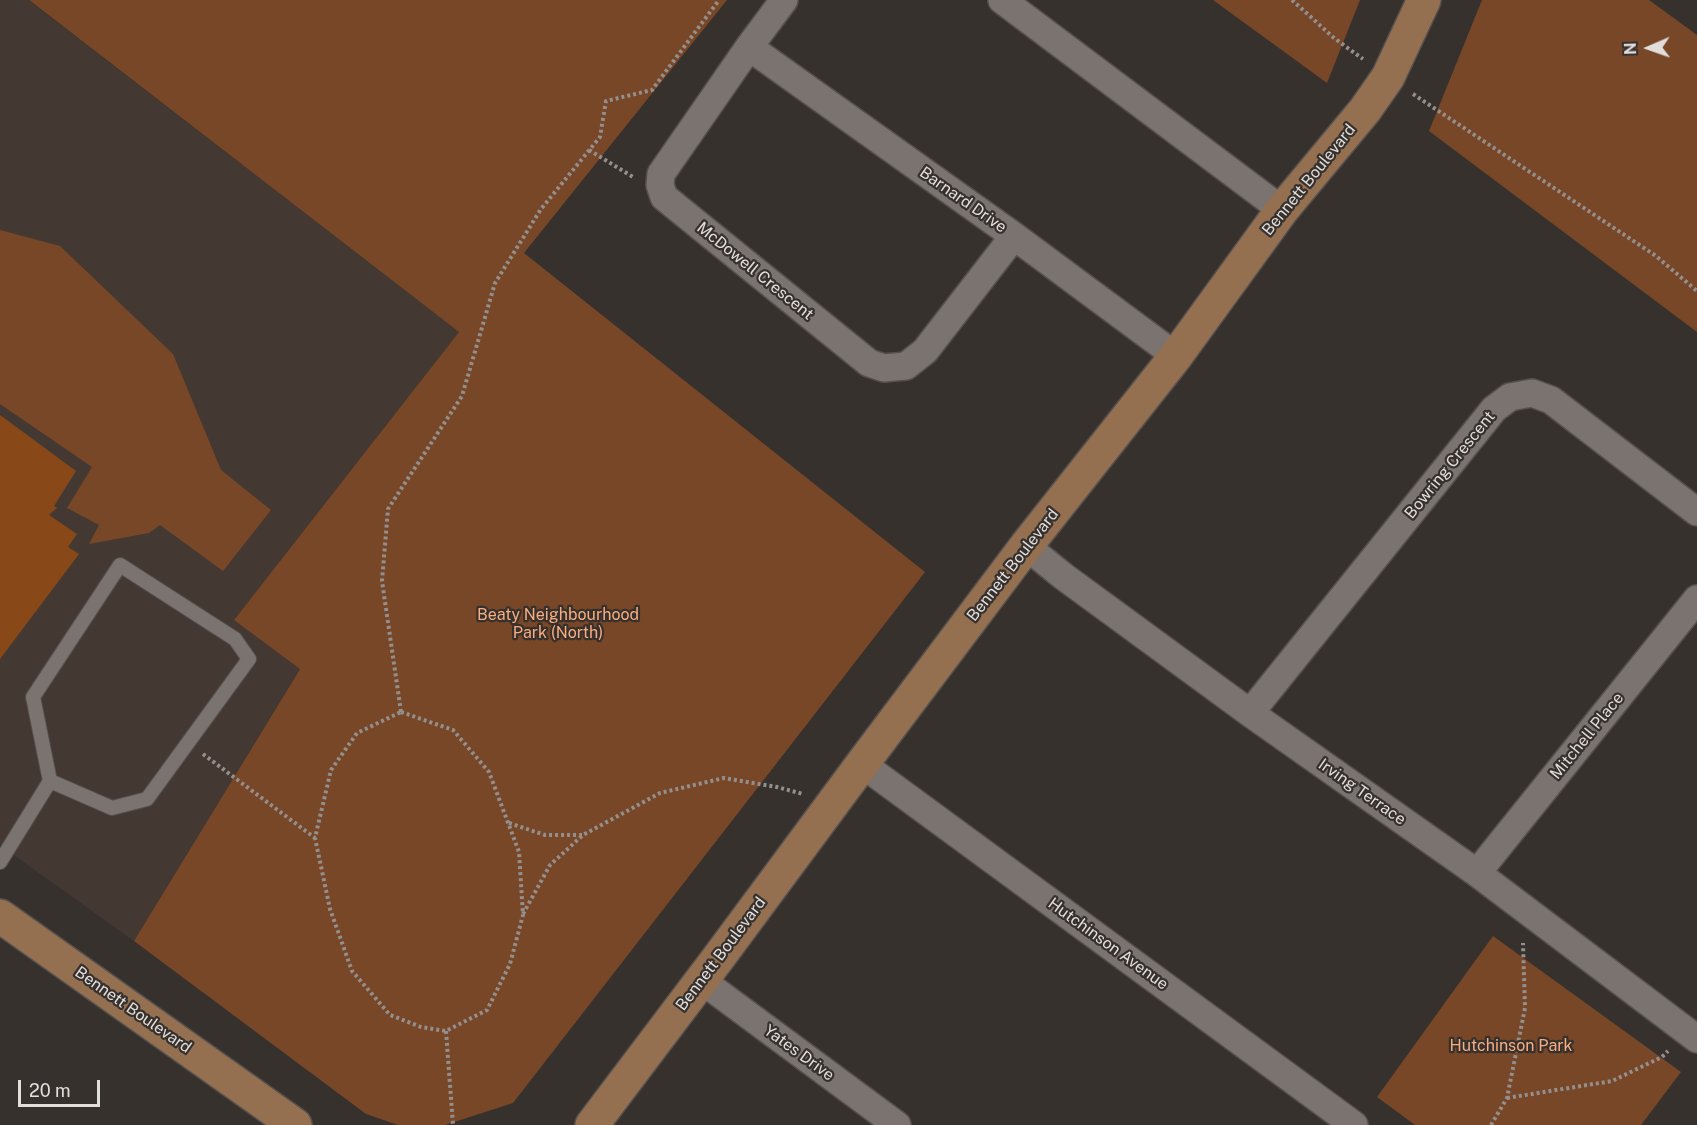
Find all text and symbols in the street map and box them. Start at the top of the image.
north arrow [1619,18,1679,78]
text: N [1621,42,1640,55]
street label: Bennett Boulevard [1258,121,1360,239]
street label: Barnard Drive [916,163,1010,237]
street label: McDowell Crescent [693,218,817,324]
street label: Bowring Crescent [1401,407,1499,523]
street label: Bennett Boulevard [963,505,1063,625]
park label: Beaty Neighbourhood Park (North) [477,605,639,643]
street label: Mitchell Place [1546,689,1628,783]
street label: Irving Terrace [1315,755,1409,829]
street label: Bennett Boulevard [672,893,770,1015]
street label: Hutchinson Avenue [1044,894,1172,994]
street label: Bennett Boulevard [71,963,195,1057]
street label: Yates Drive [760,1021,838,1085]
park label: Hutchinson Park [1450,1036,1572,1056]
scale bar [21,1068,104,1106]
text: 20 m [29,1080,71,1101]

